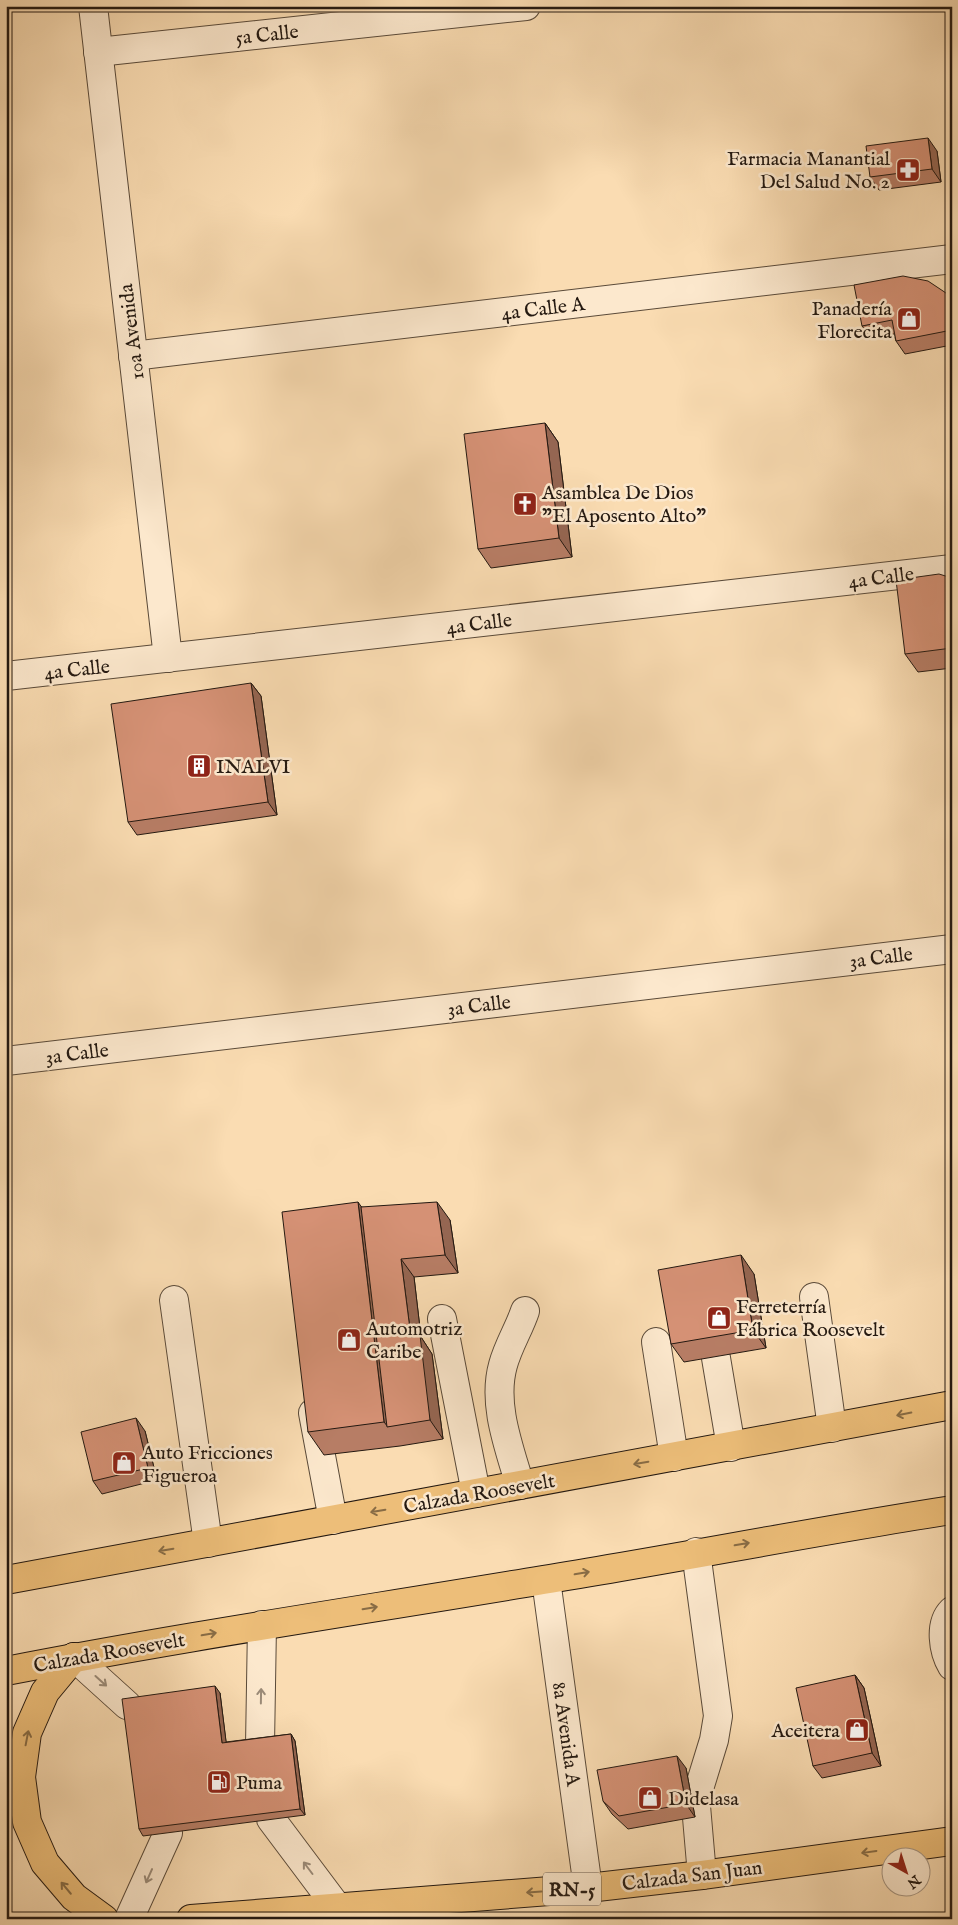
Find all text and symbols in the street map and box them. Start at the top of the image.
street label: 5a Calle [234,20,300,51]
place label: Farmacia Manantial Del Salud No. 2 [727,147,891,195]
pharmacy icon: Farmacia Manantial Del Salud No. 2 [895,157,921,183]
street label: 10a Avenida [114,282,151,381]
street label: 4a Calle A [500,292,587,327]
place label: Panadería Florecita [811,297,892,345]
shop icon: Panadería Florecita [896,306,922,332]
place label: Asamblea De Dios "El Aposento Alto" [541,481,706,529]
church icon: Asamblea De Dios "El Aposento Alto" [512,491,538,517]
street label: 4a Calle [847,562,915,595]
street label: 4a Calle [445,608,513,641]
street label: 4a Calle [43,655,111,686]
building icon: INALVI [186,753,212,779]
place label: INALVI [216,755,291,780]
street label: 3a Calle [848,942,914,975]
street label: 3a Calle [446,990,512,1023]
street label: 3a Calle [44,1038,110,1071]
place label: Ferreterría Fábrica Roosevelt [736,1295,885,1343]
shop icon: Ferreterría Fábrica Roosevelt [706,1305,732,1331]
place label: Automotriz Caribe [365,1317,462,1365]
shop icon: Automotriz Caribe [336,1327,362,1353]
one-way arrow [896,1410,912,1420]
place label: Auto Fricciones Figueroa [141,1441,273,1489]
shop icon: Auto Fricciones Figueroa [111,1450,137,1476]
one-way arrow [633,1459,649,1469]
street label: Calzada Roosevelt [402,1469,557,1520]
one-way arrow [370,1507,386,1517]
one-way arrow [733,1539,749,1549]
one-way arrow [159,1546,175,1556]
one-way arrow [573,1568,589,1578]
one-way arrow [361,1603,377,1613]
street label: Calzada Roosevelt [32,1628,187,1679]
one-way arrow [201,1629,217,1639]
one-way arrow [94,1675,107,1687]
street label: 8a Avenida A [546,1680,585,1788]
one-way arrow [256,1688,266,1704]
shop icon: Aceitera [844,1717,870,1743]
place label: Aceitera [770,1719,840,1744]
one-way arrow [22,1730,32,1746]
fuel station icon: Puma [206,1769,232,1795]
place label: Puma [236,1771,282,1796]
shop icon: Didelasa [637,1785,663,1811]
place label: Didelasa [668,1787,739,1812]
one-way arrow [861,1848,877,1858]
north arrow [880,1848,930,1898]
street label: Calzada San Juan [621,1855,764,1897]
one-way arrow [303,1861,313,1875]
one-way arrow [143,1868,153,1883]
text: N [903,1870,925,1892]
road number: RN-5 [543,1872,601,1906]
one-way arrow [60,1881,72,1894]
one-way arrow [526,1887,542,1897]

